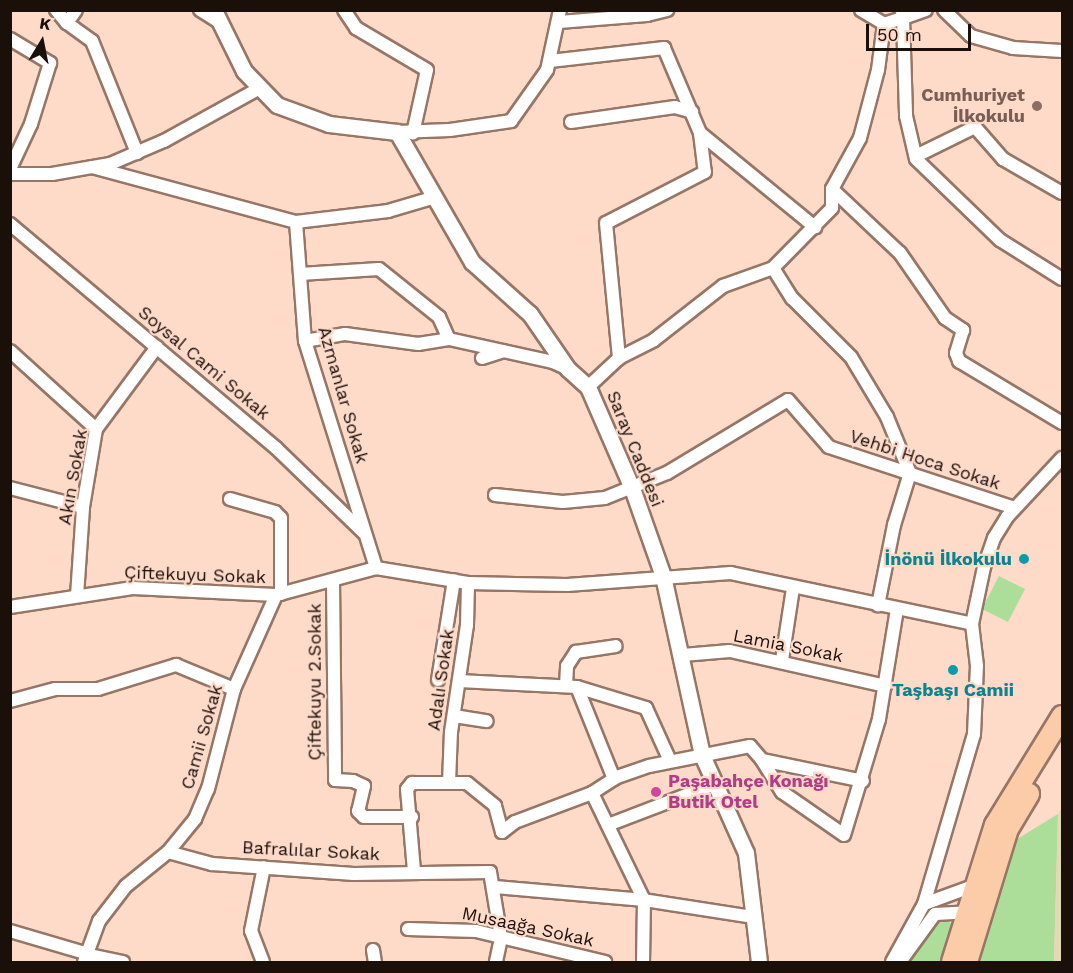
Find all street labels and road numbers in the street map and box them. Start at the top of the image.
street label: Soysal Cami Sokak [134,301,274,425]
street label: Azmanlar Sokak [313,324,373,466]
street label: Saray Caddesi [602,388,668,510]
street label: Vehbi Hoca Sokak [847,425,1003,495]
street label: Akın Sokak [54,427,92,527]
street label: Çiftekuyu Sokak [124,562,266,588]
street label: Çiftekuyu 2.Sokak [304,603,326,761]
street label: Lamia Sokak [731,625,845,667]
street label: Adalı Sokak [423,628,459,732]
street label: Camii Sokak [177,682,227,792]
street label: Bafralılar Sokak [241,837,381,865]
street label: Musaağa Sokak [460,902,596,952]

